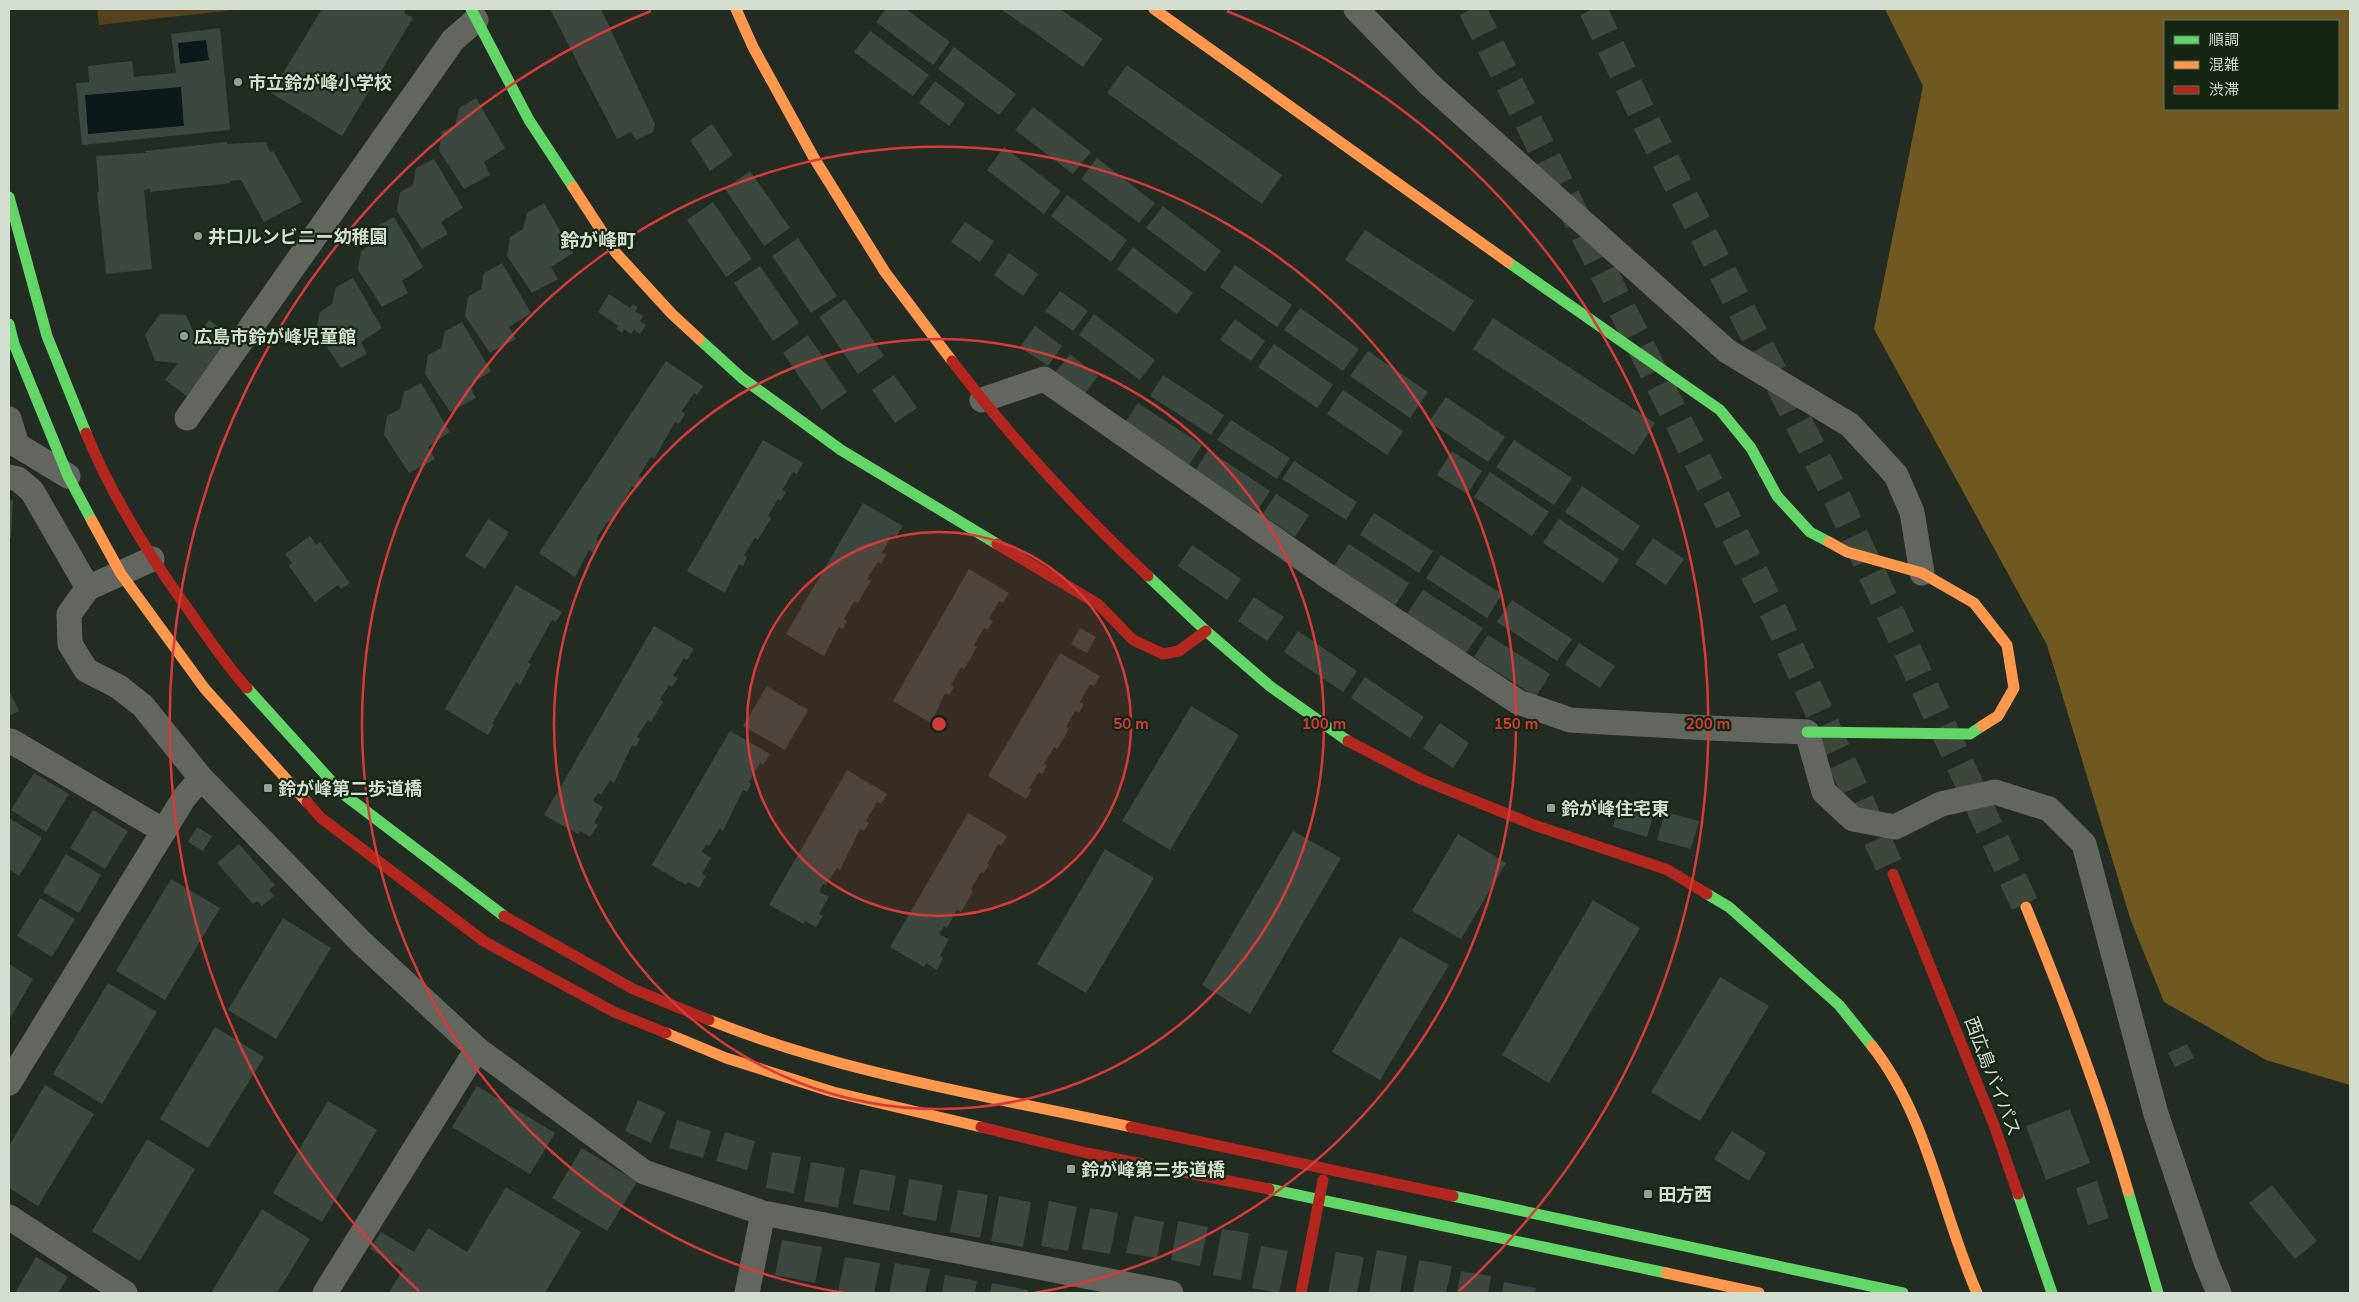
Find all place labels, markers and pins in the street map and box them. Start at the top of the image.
place label: 市立鈴が峰小学校 [248,71,392,94]
marker: 市立鈴が峰小学校 [232,76,244,88]
place label: 井口ルンビニー幼稚園 [208,225,388,248]
marker: 井口ルンビニー幼稚園 [192,230,204,242]
place label: 広島市鈴が峰児童館 [194,325,356,348]
marker: 広島市鈴が峰児童館 [178,330,190,342]
centre of rings [930,715,948,733]
place label: 鈴が峰第二歩道橋 [278,777,422,800]
marker: 鈴が峰第二歩道橋 [262,782,274,794]
place label: 鈴が峰住宅東 [1561,797,1669,820]
marker: 鈴が峰住宅東 [1545,802,1557,814]
place label: 鈴が峰第三歩道橋 [1081,1158,1225,1181]
marker: 鈴が峰第三歩道橋 [1065,1163,1077,1175]
place label: 田方西 [1658,1183,1712,1206]
marker: 田方西 [1642,1188,1654,1200]

